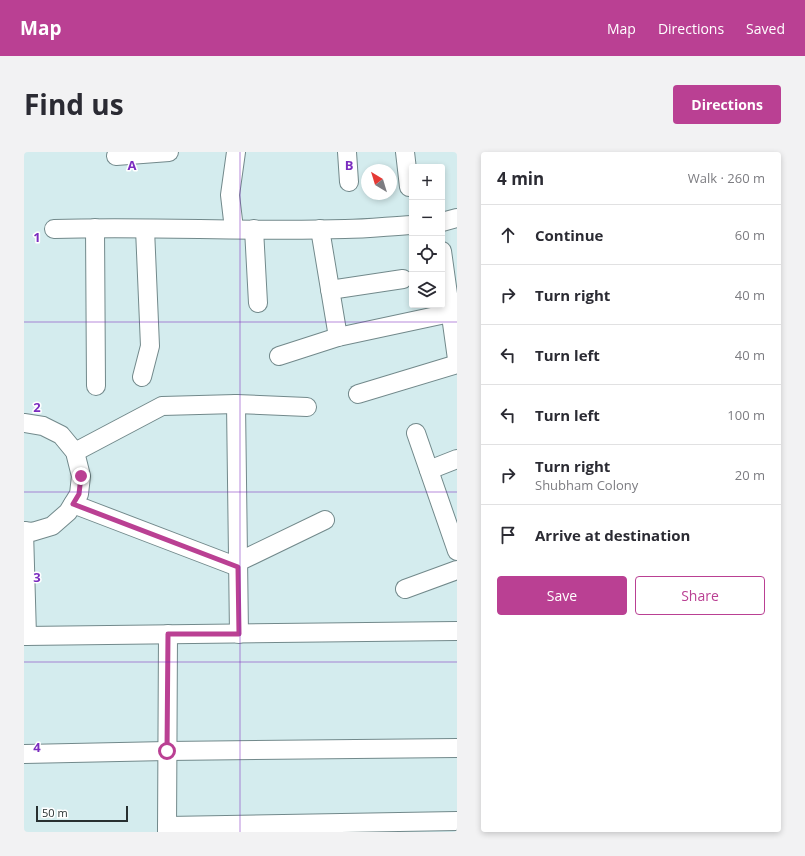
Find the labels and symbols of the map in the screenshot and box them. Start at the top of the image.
text: A [128,156,137,174]
text: B [345,156,354,174]
north arrow [361,164,397,200]
text: 1 [33,228,41,246]
text: 2 [33,398,41,416]
route end [72,467,90,485]
text: 3 [33,568,41,586]
text: 4 [33,738,41,756]
route start [158,742,176,760]
scale bar [36,804,128,823]

